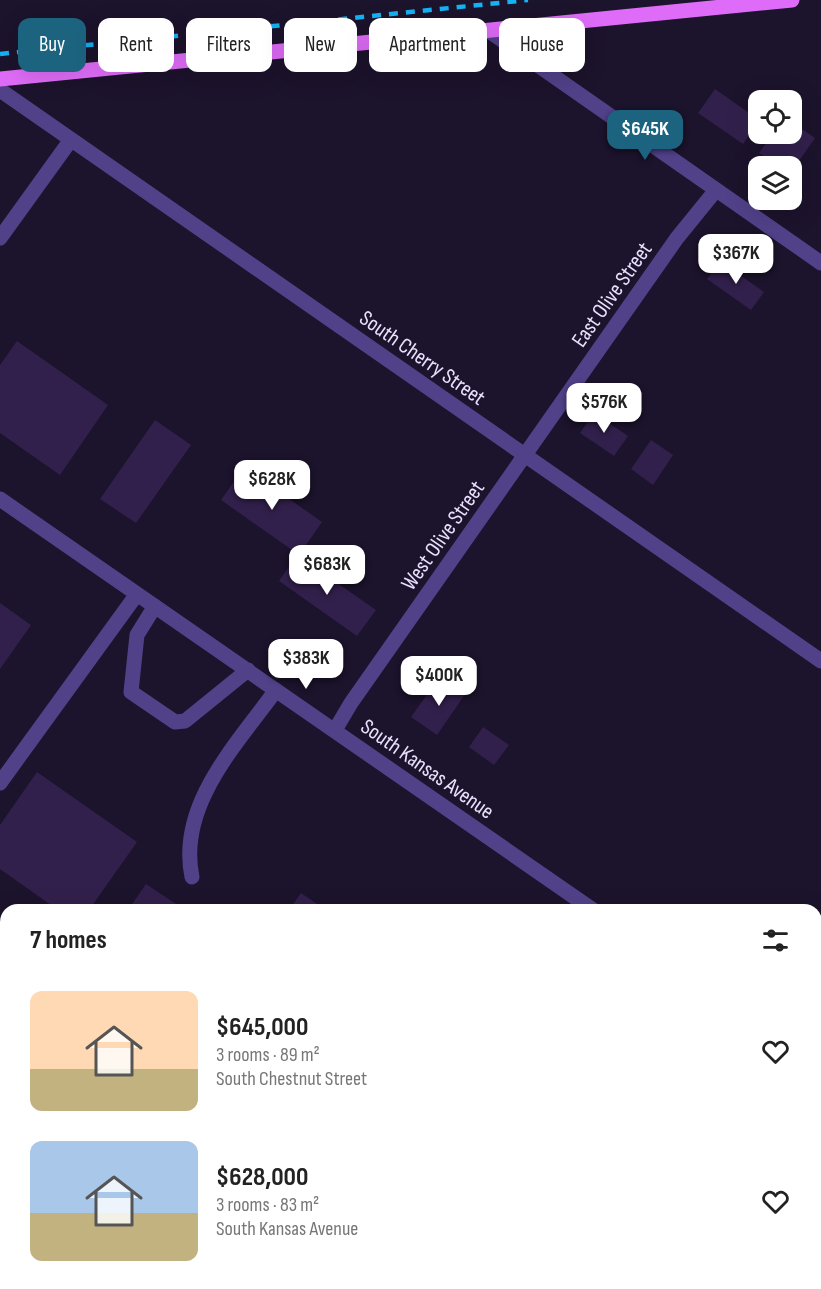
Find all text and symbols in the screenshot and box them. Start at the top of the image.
chip: Buy [18,18,86,72]
chip: Rent [98,18,174,72]
chip: Filters [186,18,272,72]
chip: New [284,18,357,72]
chip: Apartment [369,18,487,72]
chip: House [499,18,585,72]
map controls [748,90,802,210]
button: locate [748,90,802,144]
pin: $645K [603,110,687,161]
text: $645K [621,117,669,141]
button: layers [748,156,802,210]
pin: $367K [694,234,778,285]
street label: East Olive Street [566,237,658,353]
text: $367K [712,241,760,265]
street label: South Cherry Street [354,305,491,412]
pin: $576K [562,383,646,434]
text: $576K [581,390,627,414]
pin: $628K [230,460,314,511]
text: $628K [248,467,296,491]
street label: West Olive Street [396,476,491,596]
pin: $683K [285,545,369,596]
text: $683K [303,552,351,576]
pin: $383K [264,639,348,690]
text: $383K [282,646,330,670]
pin: $400K [397,656,481,707]
text: $400K [415,663,463,687]
street label: South Kansas Avenue [355,713,499,825]
icon: filters [759,924,792,957]
text: 7 homes [30,925,107,956]
text: $645,000 [216,1012,308,1043]
icon: home [78,1015,150,1087]
icon: heart [759,1035,792,1068]
text: 3 rooms · 89 m² [216,1043,320,1067]
text: South Chestnut Street [216,1067,367,1091]
text: $628,000 [216,1162,308,1193]
icon: home [78,1165,150,1237]
icon: heart [759,1185,792,1218]
text: 3 rooms · 83 m² [216,1193,319,1217]
text: South Kansas Avenue [216,1217,358,1241]

